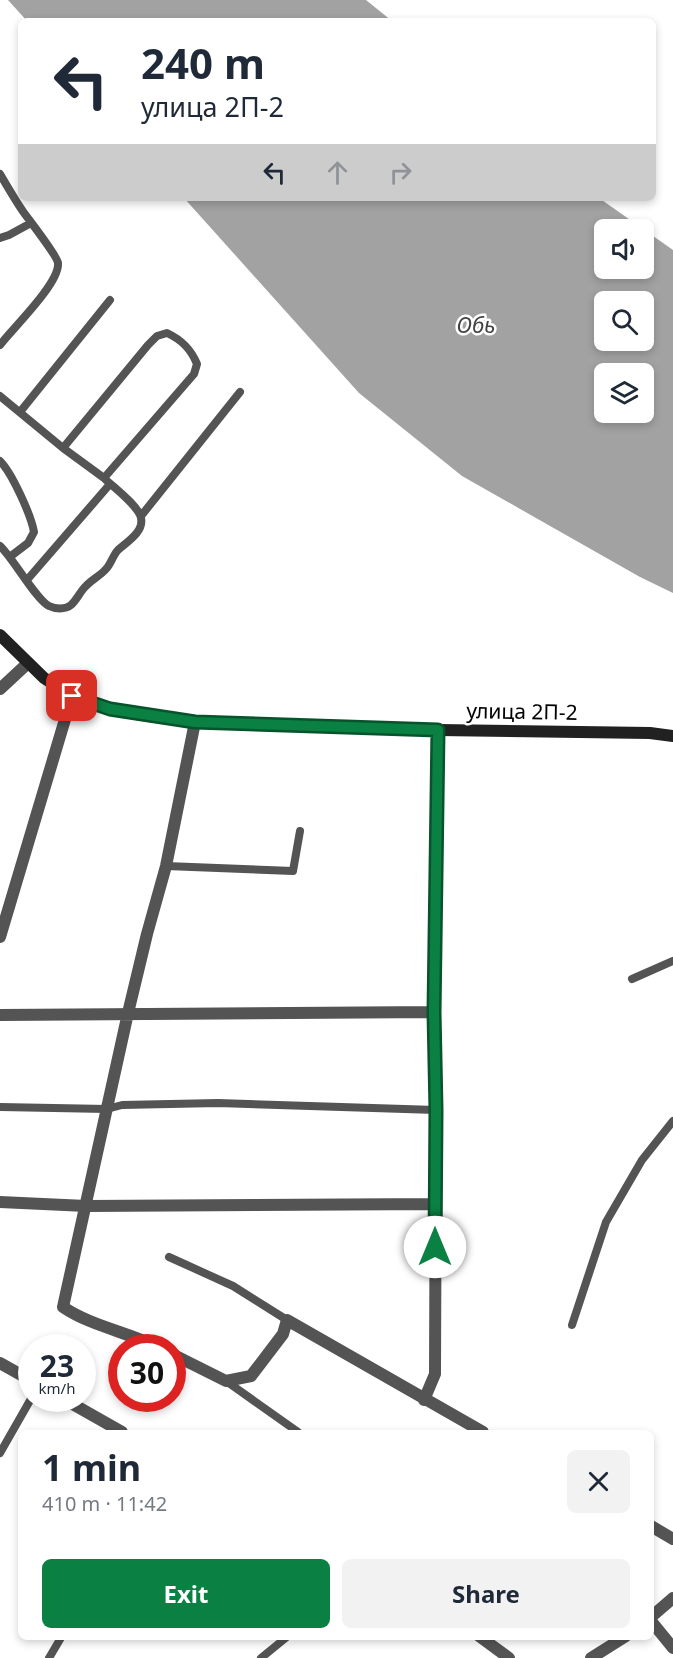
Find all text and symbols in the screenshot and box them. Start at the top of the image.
text: 240 m [141,34,265,91]
icon: left [42,42,120,120]
text: улица 2П-2 [141,88,284,125]
icon: left [258,156,291,189]
icon: ahead [321,156,354,189]
icon: right [384,156,417,189]
map controls [594,219,654,423]
button: sound [594,219,654,279]
button: search [594,291,654,351]
water label: Обь [457,309,495,339]
button: layers [594,363,654,423]
pin [46,670,97,721]
icon: arrive [55,679,88,712]
street label: улица 2П-2 [466,696,578,726]
position arrow [403,1215,467,1279]
speed limit sign: 30 [108,1334,186,1412]
text: 23 [40,1345,74,1386]
text: km/h [39,1378,75,1398]
text: 1 min [42,1443,141,1492]
button: close [567,1450,630,1513]
text: 410 m · 11:42 [42,1490,167,1517]
button: Exit [42,1559,330,1628]
button: Share [342,1559,630,1628]

